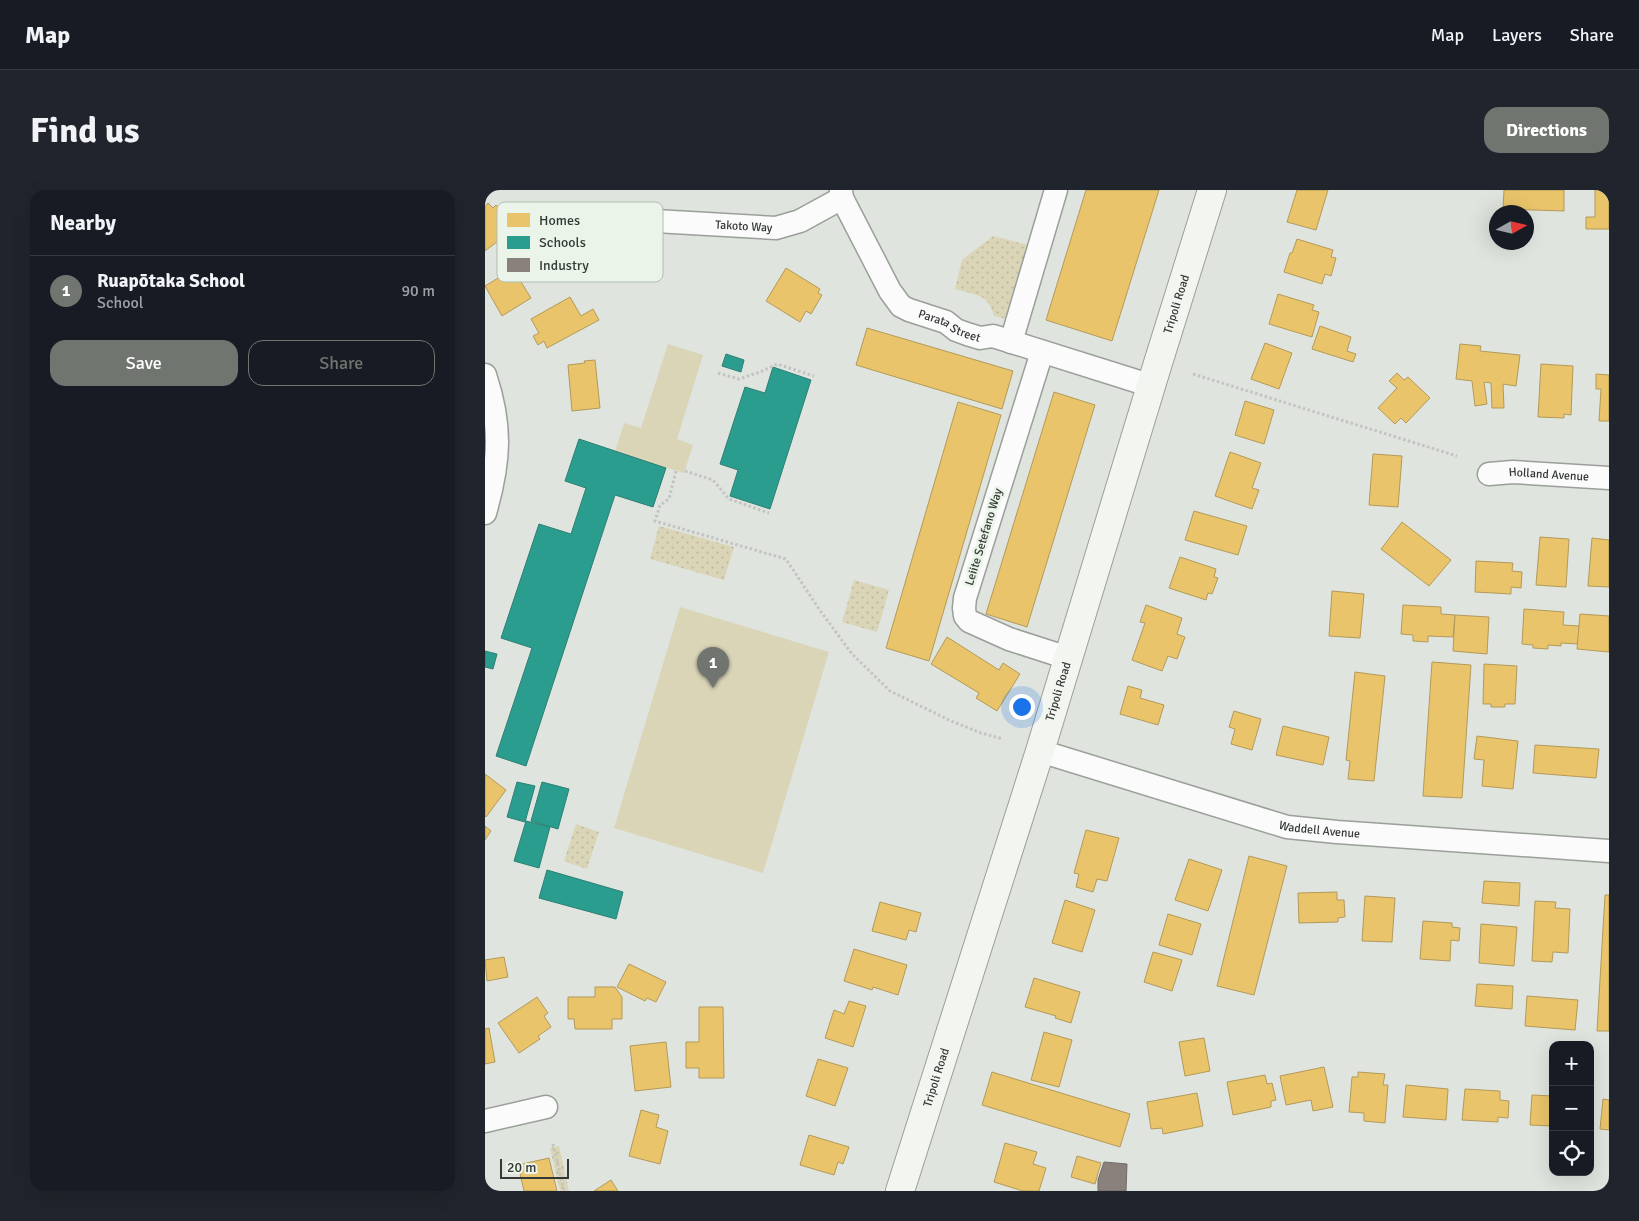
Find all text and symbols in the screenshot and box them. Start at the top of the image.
text: Map [25,20,70,50]
text: Map [1431,24,1464,46]
text: Layers [1492,24,1542,46]
text: Share [1570,24,1614,46]
button: Directions [1484,107,1609,153]
text: Find us [30,109,140,152]
legend [497,202,663,282]
north arrow [1489,205,1534,250]
text: Nearby [50,210,116,236]
text: Homes [539,212,580,229]
street label: Takoto Way [715,217,773,235]
text: Schools [539,234,586,251]
text: Industry [539,257,589,274]
text: Ruapōtaka School [97,269,245,293]
street label: Tripoli Road [1160,273,1193,335]
text: 1 [62,281,70,301]
text: 90 m [401,281,435,301]
text: School [97,293,143,313]
street label: Parata Street [916,306,983,345]
button: Save [50,340,238,386]
button: Share [248,340,435,386]
street label: Holland Avenue [1508,464,1590,484]
street label: Leiite Setefano Way [962,486,1006,587]
pin: 1 [697,647,729,688]
street label: Tripoli Road [1042,660,1074,723]
your location [1009,694,1035,720]
street label: Waddell Avenue [1277,817,1361,841]
map controls [1549,1041,1594,1176]
button: + [1549,1041,1594,1086]
street label: Tripoli Road [920,1046,952,1109]
button: − [1549,1086,1594,1131]
button: locate [1549,1131,1594,1176]
scale bar [500,1156,569,1179]
text: 20 m [507,1159,536,1176]

